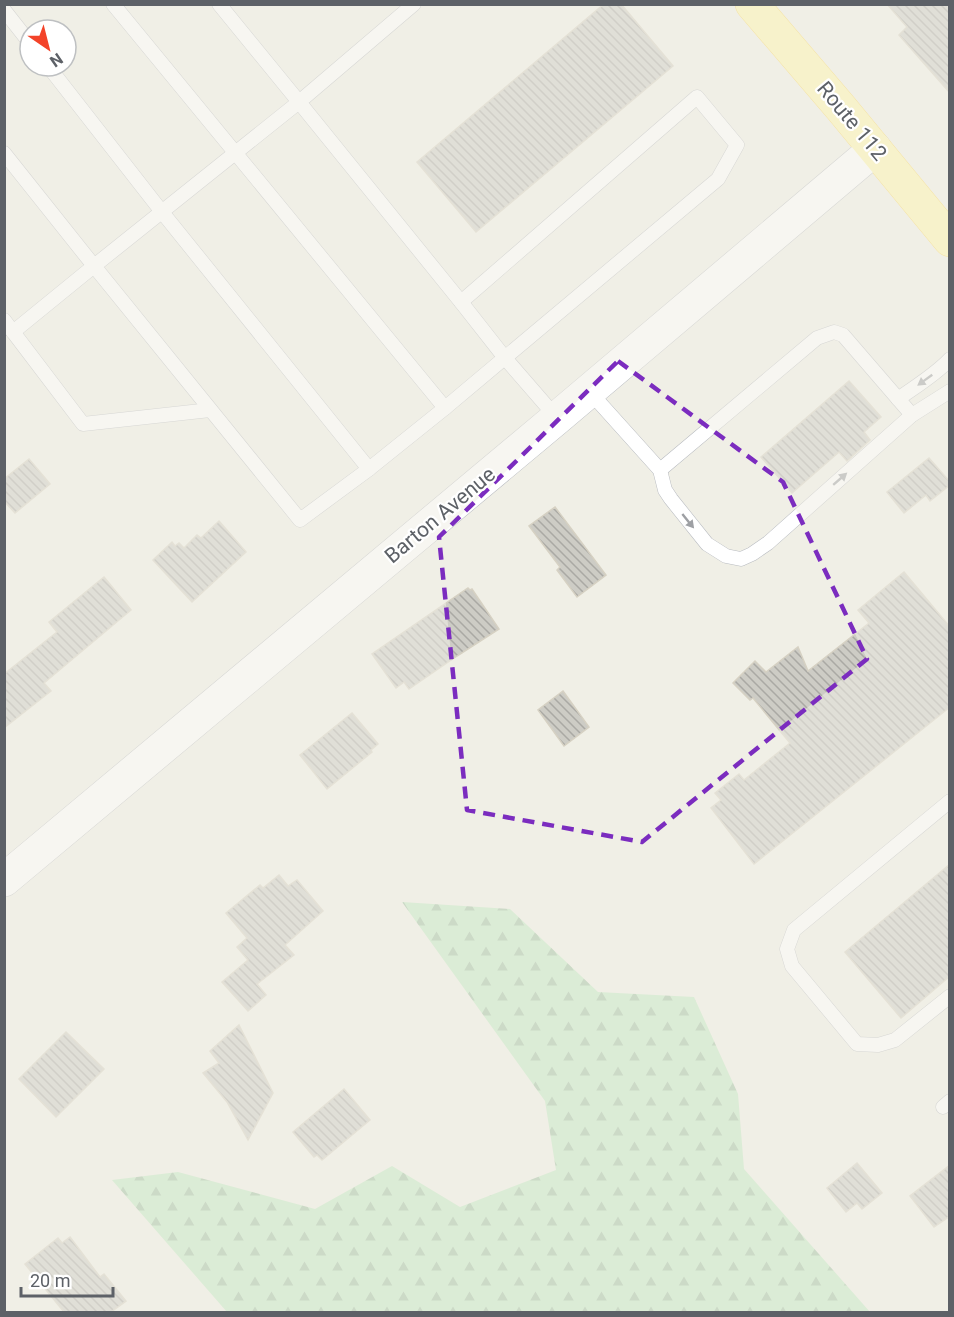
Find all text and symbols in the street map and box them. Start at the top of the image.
north arrow [18,18,78,78]
text: N [46,49,66,71]
street label: Route 112 [812,77,892,165]
one-way arrow [917,374,933,386]
street label: Barton Avenue [380,462,500,568]
one-way arrow [832,472,847,486]
one-way arrow [681,513,694,528]
scale bar [21,1260,112,1298]
text: 20 m [30,1270,70,1291]

